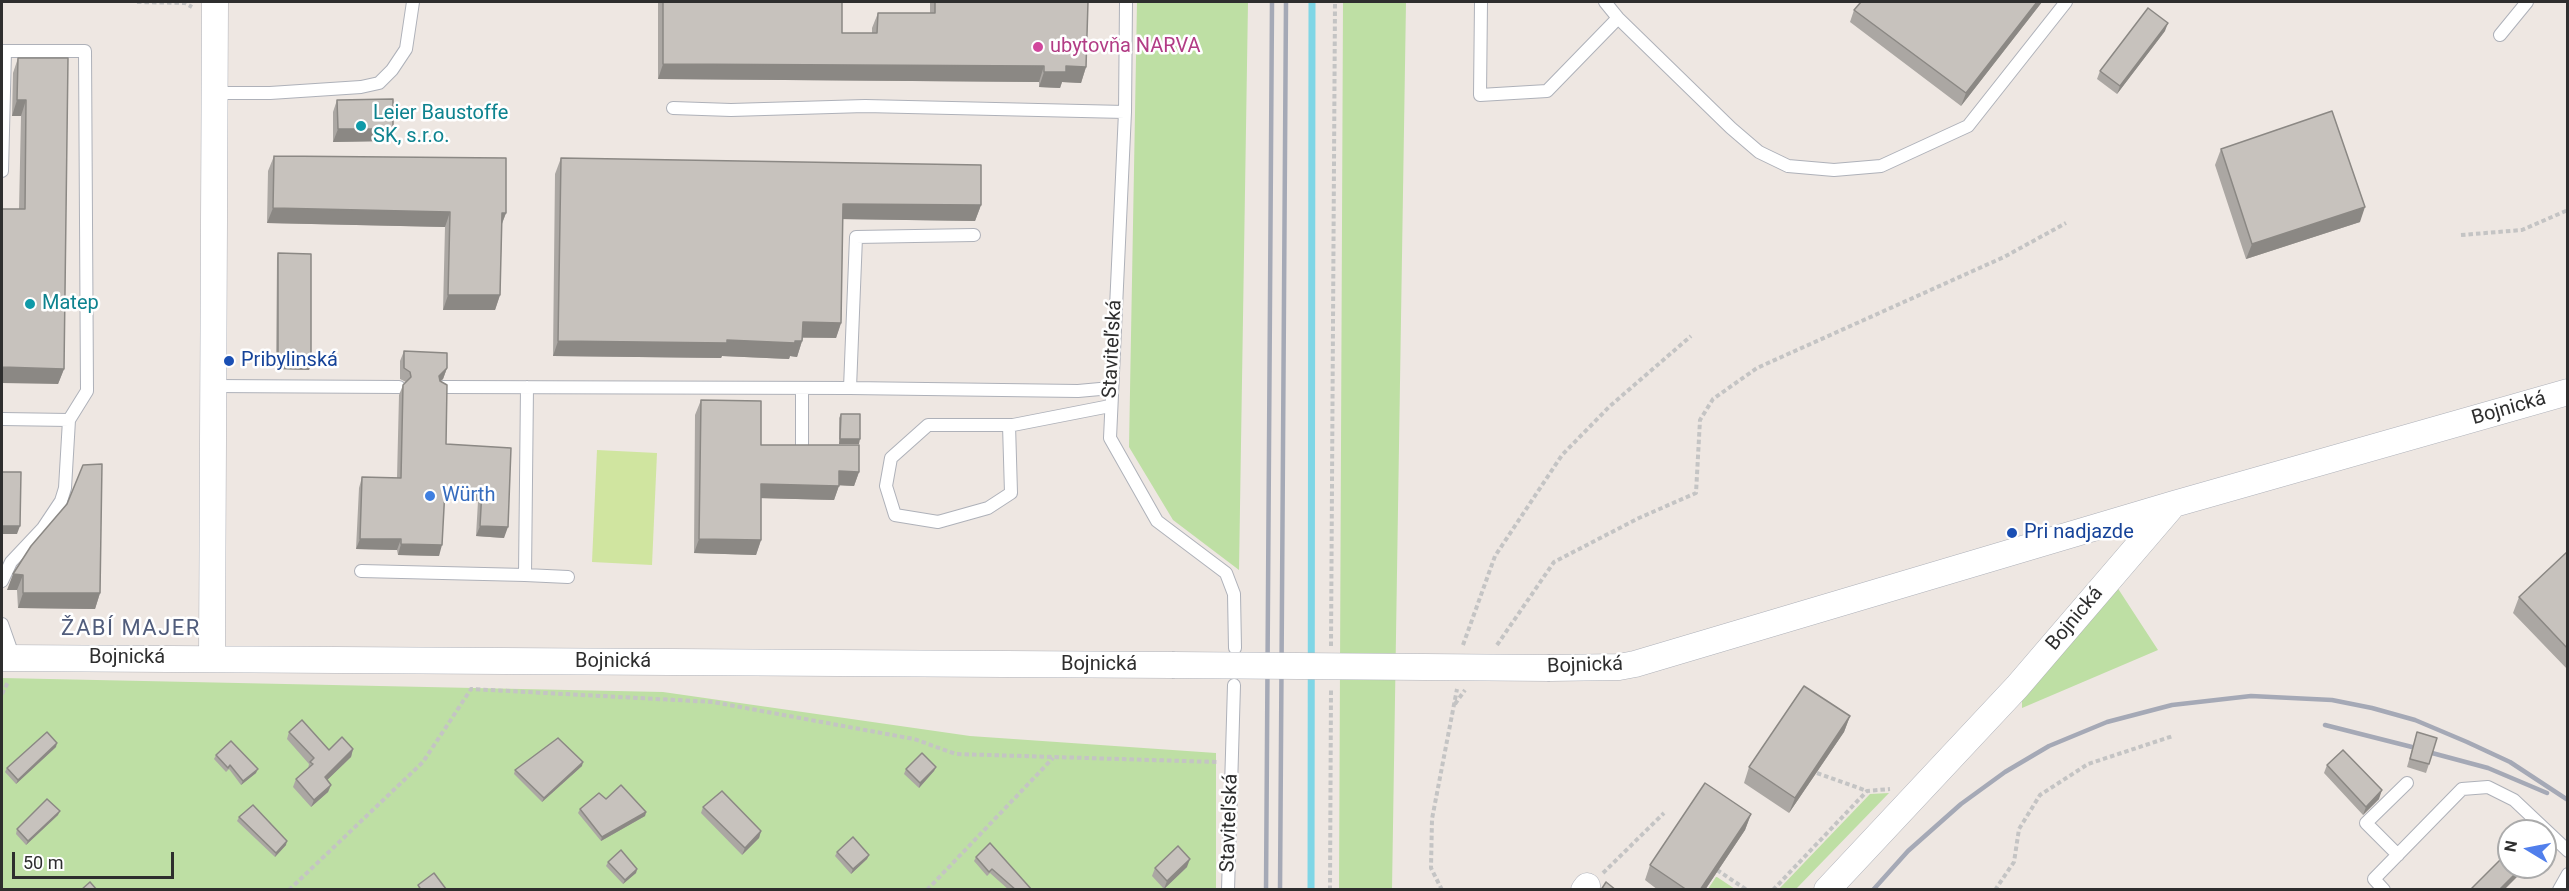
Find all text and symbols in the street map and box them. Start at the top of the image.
place label: ubytovňa NARVA [1050,35,1200,59]
marker: ubytovňa NARVA [1031,40,1045,54]
place label: Leier Baustoffe SK, s.r.o. [373,102,508,149]
marker: Leier Baustoffe SK, s.r.o. [354,119,368,133]
place label: Matep [42,292,99,316]
marker: Matep [23,297,37,311]
street label: Staviteľská [1098,299,1128,399]
place label: Pribylinská [241,349,338,373]
marker: Pribylinská [222,354,236,368]
street label: Bojnická [2469,387,2549,431]
place label: Würth [442,484,495,508]
marker: Würth [423,489,437,503]
place label: Pri nadjazde [2024,521,2134,545]
marker: Pri nadjazde [2005,526,2019,540]
street label: Bojnická [2041,582,2109,656]
district label: ŽABÍ MAJER [61,616,201,642]
street label: Bojnická [89,646,165,670]
street label: Bojnická [575,650,651,674]
street label: Bojnická [1061,653,1137,677]
street label: Bojnická [1547,653,1623,679]
street label: Staviteľská [1216,773,1244,873]
north arrow [2497,819,2557,879]
text: N [2500,839,2521,853]
scale bar [15,840,177,878]
text: 50 m [23,852,63,873]

